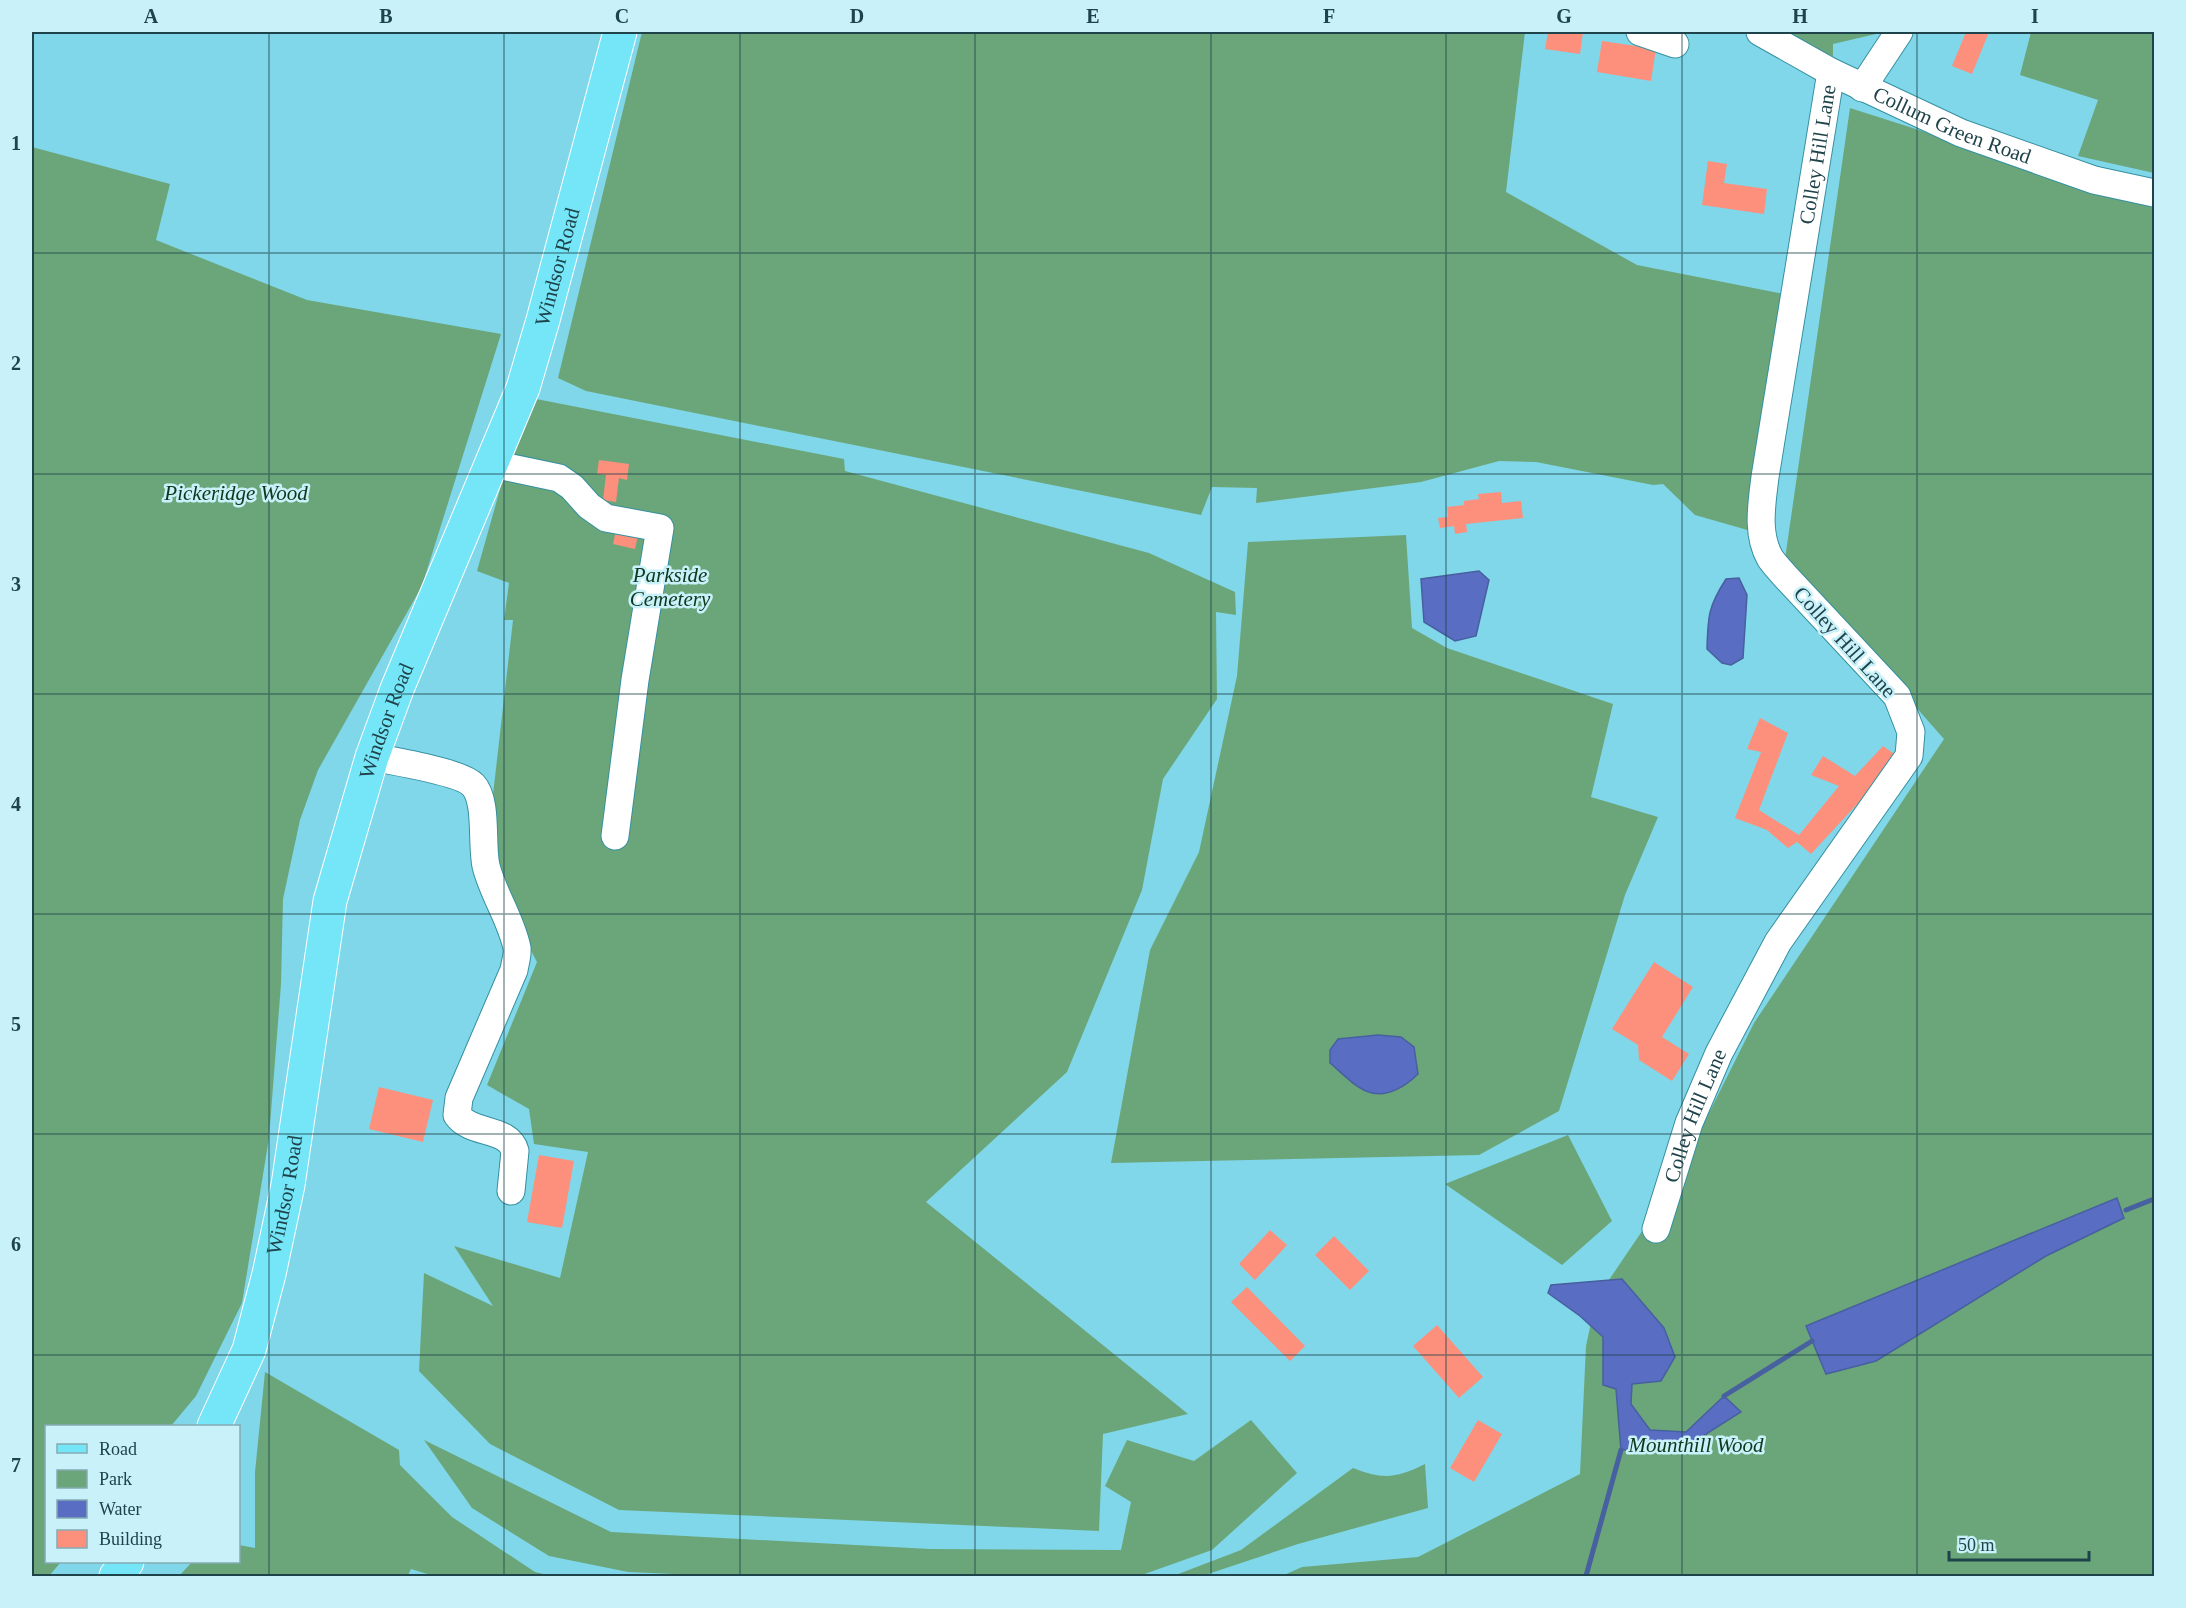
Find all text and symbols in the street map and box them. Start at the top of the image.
text: A [144,5,159,27]
text: B [379,5,393,27]
text: C [615,5,629,27]
text: D [850,5,864,27]
text: E [1086,5,1100,27]
text: F [1323,5,1335,27]
text: G [1556,5,1572,27]
text: H [1792,5,1808,27]
text: I [2031,5,2039,27]
street label: Collum Green Road [1869,81,2035,169]
street label: Colley Hill Lane [1794,83,1841,226]
text: 1 [11,132,21,154]
street label: Windsor Road [530,205,585,328]
text: 2 [11,352,21,374]
park label: Pickeridge Wood [163,481,308,505]
park label: Parkside Cemetery [630,563,711,611]
text: 3 [11,573,21,595]
street label: Colley Hill Lane [1789,582,1901,702]
street label: Windsor Road [354,659,419,781]
text: 4 [11,793,21,815]
text: 5 [11,1013,21,1035]
street label: Colley Hill Lane [1659,1045,1731,1185]
street label: Windsor Road [261,1133,307,1257]
text: 6 [11,1233,21,1255]
legend [45,1425,240,1563]
park label: Mounthill Wood [1627,1433,1764,1457]
text: Road [99,1439,137,1459]
text: 7 [11,1454,21,1476]
text: Park [99,1469,132,1489]
text: Water [99,1499,142,1519]
scale bar [1949,1524,2088,1562]
text: Building [99,1529,162,1549]
text: 50 m [1958,1535,1995,1555]

